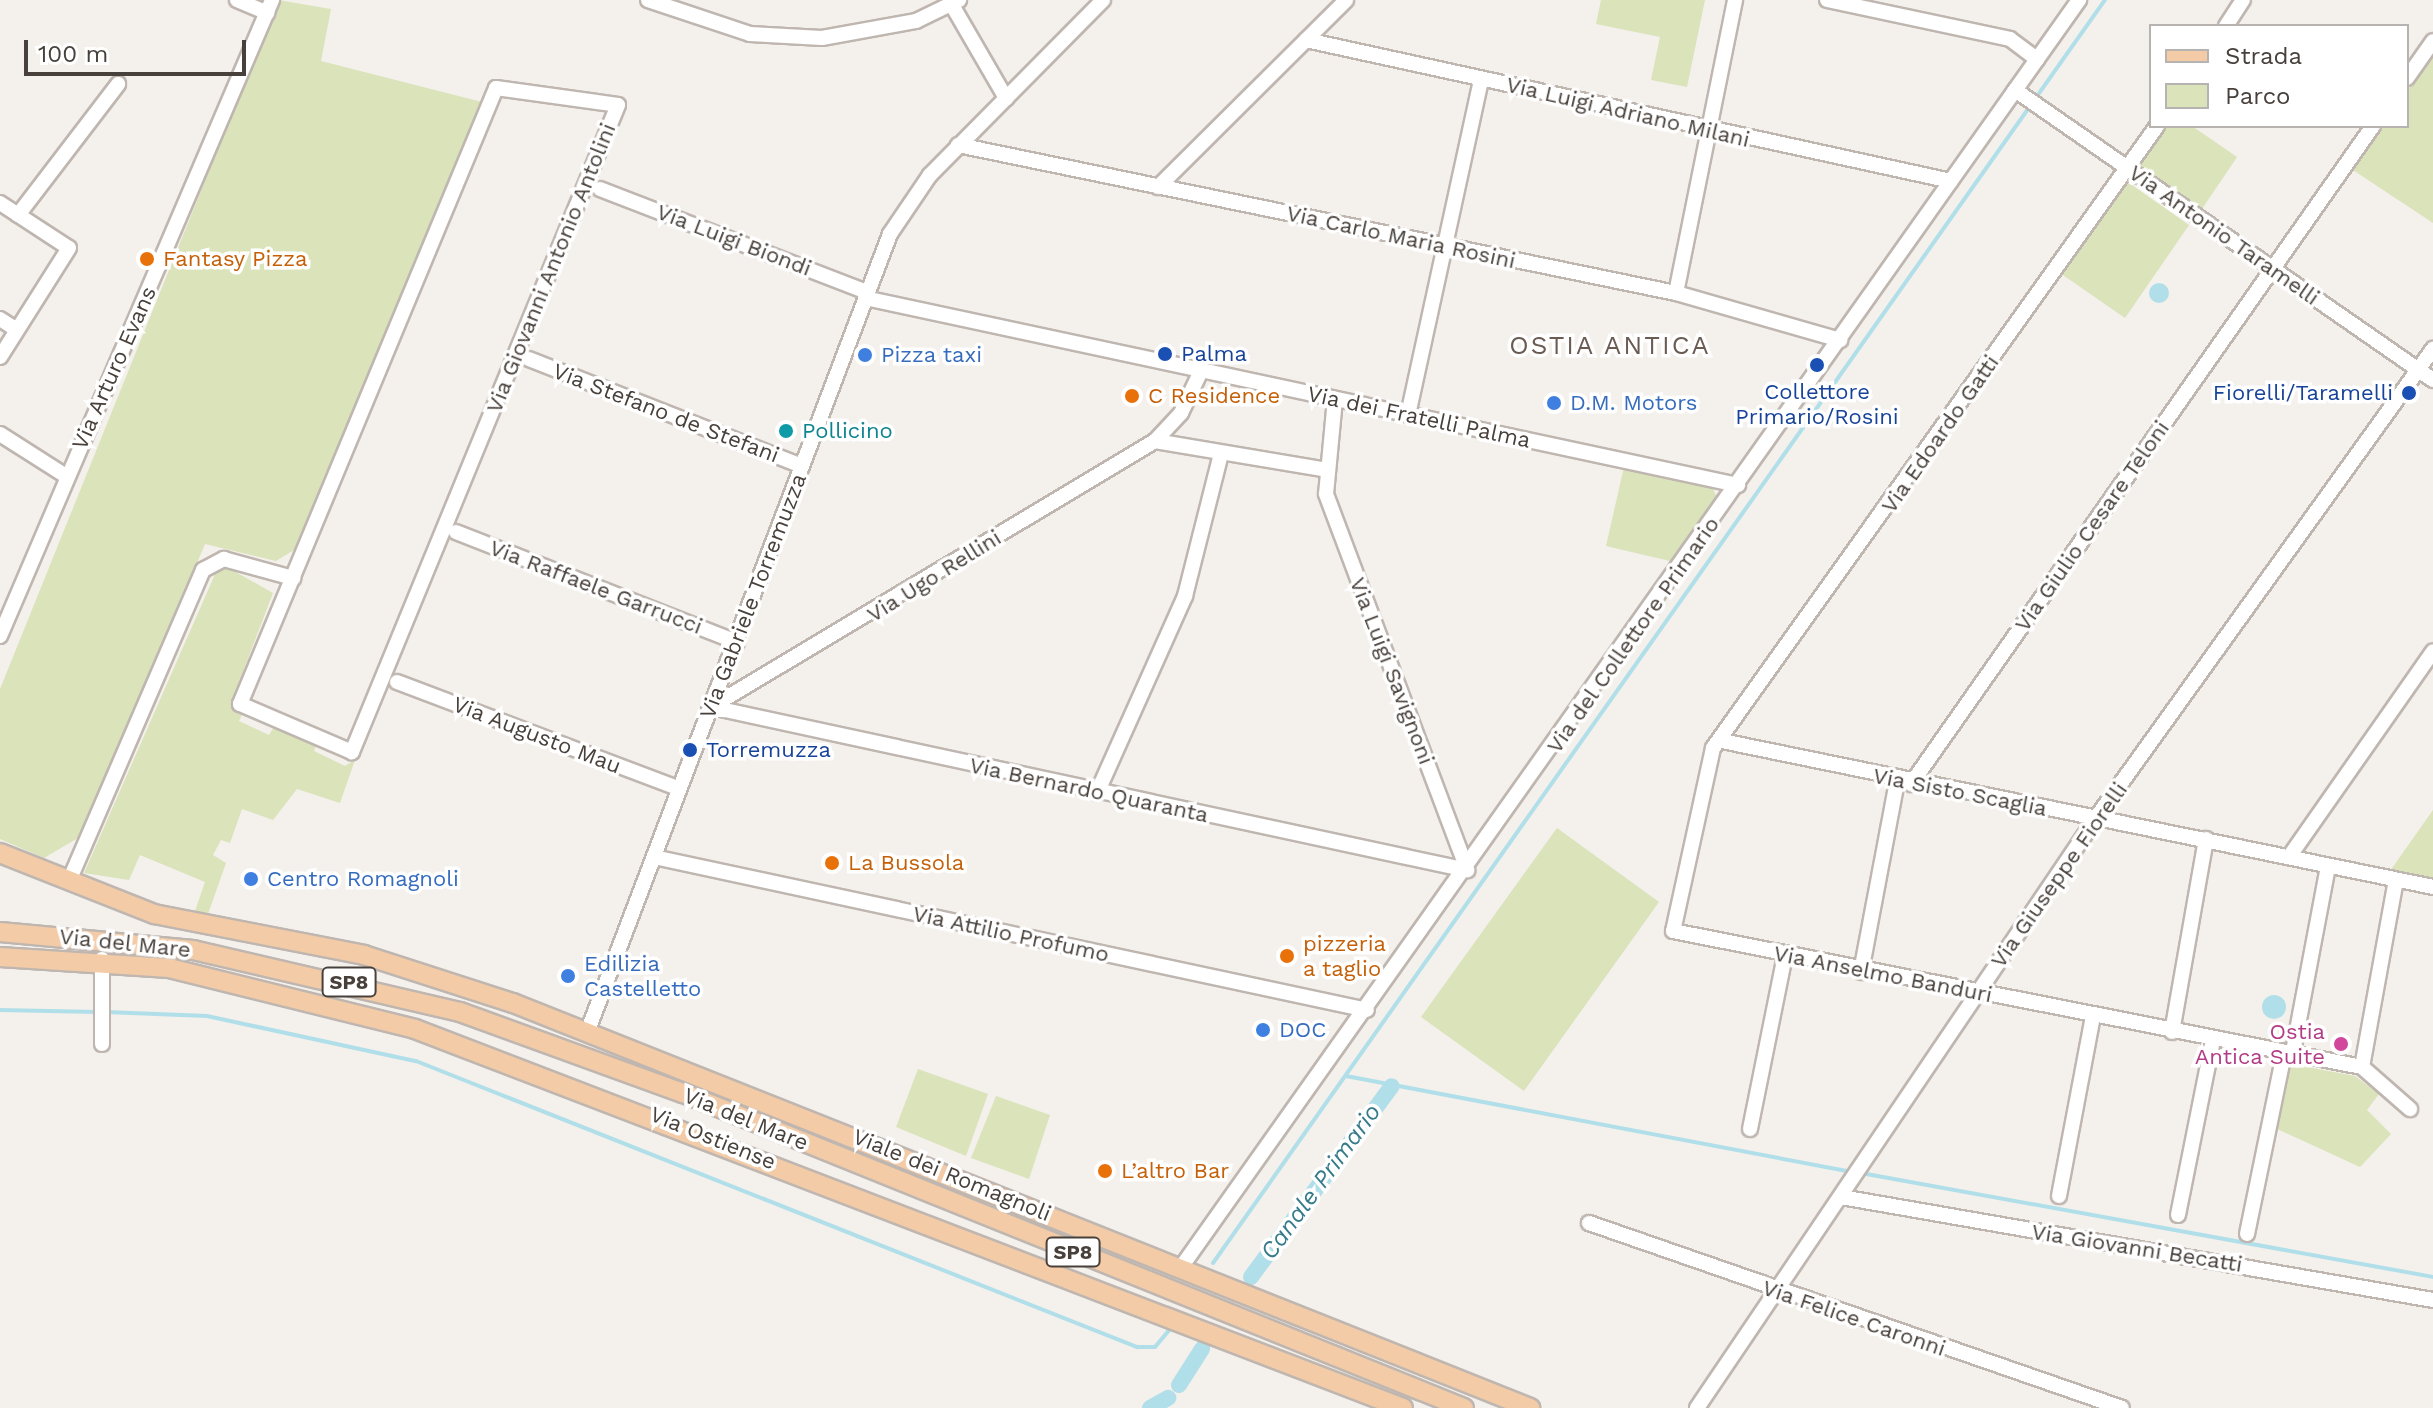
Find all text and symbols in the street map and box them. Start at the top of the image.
scale bar [28,24,250,74]
legend [2149,24,2409,128]
text: 100 m [38,40,108,68]
text: Strada [2225,42,2302,70]
street label: Via Luigi Adriano Milani [1503,71,1753,153]
text: Parco [2225,82,2290,110]
street label: Via Giovanni Antonio Antolini [480,118,622,418]
street label: Via Antonio Taramelli [2123,159,2325,311]
street label: Via Luigi Biondi [653,198,815,282]
street label: Via Carlo Maria Rosini [1284,200,1518,274]
place label: Fantasy Pizza [163,246,308,272]
marker: Fantasy Pizza [138,250,156,268]
street label: Via Arturo Evans [66,282,162,454]
district label: OSTIA ANTICA [1508,330,1712,362]
place label: Palma [1181,341,1247,367]
place label: Pizza taxi [881,342,983,368]
marker: Palma [1156,345,1174,363]
marker: Pizza taxi [856,346,874,364]
street label: Via Edoardo Gatti [1876,350,2004,518]
marker: Collettore Primario/Rosini [1808,356,1826,374]
street label: Via Stefano de Stefani [549,358,783,468]
place label: Collettore Primario/Rosini [1735,378,1899,430]
street label: Via dei Fratelli Palma [1305,380,1533,454]
place label: Fiorelli/Taramelli [2213,380,2393,406]
place label: C Residence [1148,383,1280,409]
marker: Fiorelli/Taramelli [2400,384,2418,402]
marker: C Residence [1123,387,1141,405]
place label: D.M. Motors [1570,390,1697,416]
marker: D.M. Motors [1545,394,1563,412]
street label: Via Giulio Cesare Teloni [2009,415,2175,637]
place label: Pollicino [802,418,893,444]
marker: Pollicino [777,422,795,440]
street label: Via Gabriele Torremuzza [694,469,812,723]
street label: Via del Collettore Primario [1541,511,1725,759]
street label: Via Ugo Rellini [862,524,1006,628]
street label: Via Raffaele Garrucci [486,534,706,640]
street label: Via Luigi Savignoni [1344,574,1440,768]
street label: Via Augusto Mau [449,691,625,779]
place label: Torremuzza [706,737,831,763]
marker: Torremuzza [681,741,699,759]
street label: Via Bernardo Quaranta [967,752,1211,828]
street label: Via Sisto Scaglia [1871,762,2049,822]
street label: Via Giuseppe Fiorelli [1985,777,2133,973]
place label: La Bussola [848,850,965,876]
marker: La Bussola [823,854,841,872]
place label: Centro Romagnoli [267,866,459,892]
marker: Centro Romagnoli [242,870,260,888]
street label: Via Attilio Profumo [910,900,1112,968]
street label: Via del Mare [57,923,193,963]
place label: pizzeria a taglio [1303,930,1386,982]
street label: Via Anselmo Banduri [1771,940,1995,1008]
marker: pizzeria a taglio [1278,947,1296,965]
place label: Edilizia Castelletto [584,950,701,1002]
road number: SP8 [321,966,377,998]
marker: Edilizia Castelletto [559,967,577,985]
place label: DOC [1279,1017,1326,1043]
place label: Ostia Antica Suite [2194,1018,2325,1070]
marker: DOC [1254,1021,1272,1039]
marker: Ostia Antica Suite [2332,1035,2350,1053]
street label: Via del Mare [679,1082,813,1156]
water label: Canale Primario [1255,1098,1387,1266]
street label: Via Ostiense [646,1101,780,1175]
street label: Viale dei Romagnoli [849,1123,1055,1227]
place label: L’altro Bar [1121,1158,1229,1184]
marker: L’altro Bar [1096,1162,1114,1180]
street label: Via Giovanni Becatti [2029,1218,2245,1278]
road number: SP8 [1045,1236,1101,1268]
street label: Via Felice Caronni [1759,1274,1949,1362]

